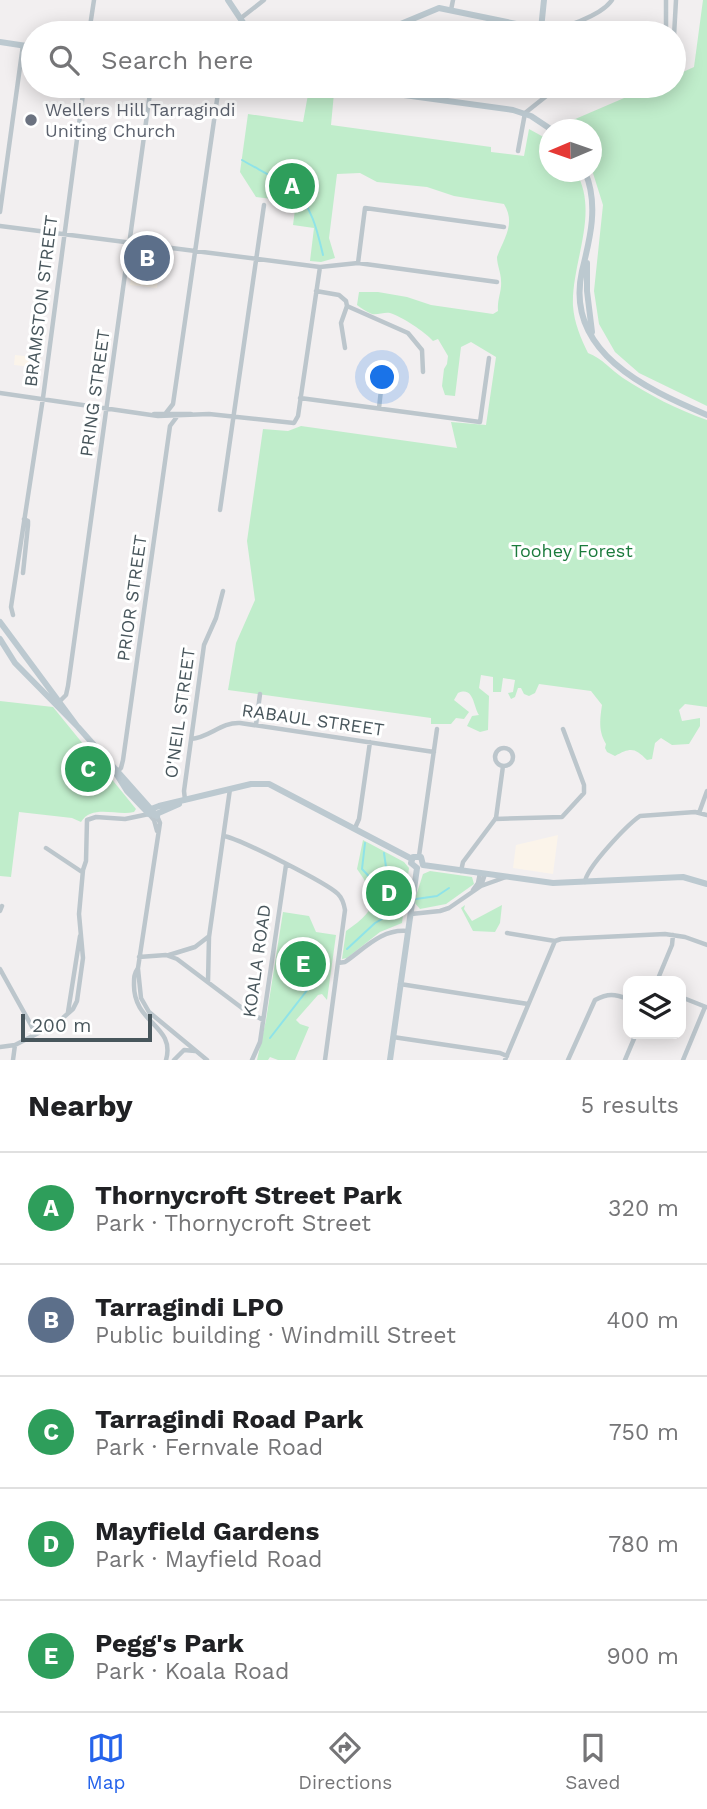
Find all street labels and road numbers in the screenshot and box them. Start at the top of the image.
street label: BRAMSTON STREET [20,214,61,388]
street label: PRING STREET [75,328,114,458]
street label: PRIOR STREET [112,533,151,663]
street label: O'NEIL STREET [160,646,199,780]
street label: RABAUL STREET [240,699,386,740]
street label: KOALA ROAD [238,903,275,1019]

